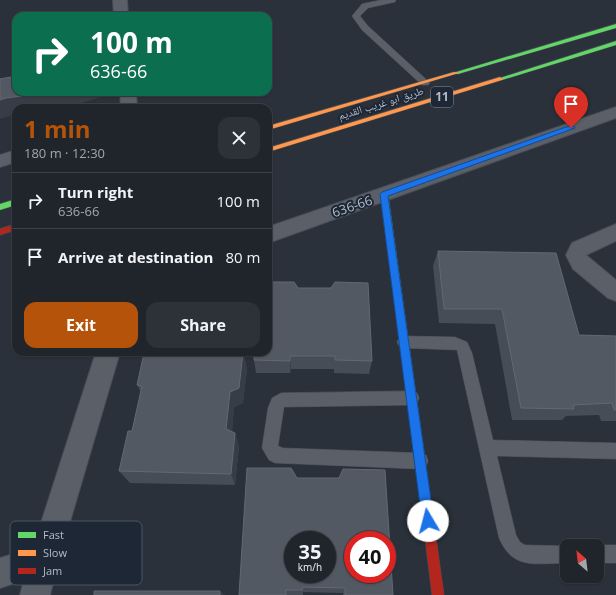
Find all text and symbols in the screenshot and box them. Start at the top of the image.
text: 100 m [90,23,173,61]
icon: right [24,28,76,80]
text: 636-66 [90,59,147,83]
street label: طريق ابو غريب القديم [336,82,426,124]
road number: 11 [431,87,453,107]
pin [554,87,588,128]
icon: arrive [560,93,582,115]
text: 1 min [24,112,91,145]
button: close [218,117,260,159]
text: 180 m · 12:30 [24,144,105,162]
text: Turn right [58,182,133,202]
icon: right [24,190,46,212]
text: 100 m [216,191,260,211]
street label: 636-66 [330,191,374,221]
text: 636-66 [58,202,99,220]
icon: arrive [24,246,46,268]
text: Arrive at destination [58,247,213,267]
text: 80 m [225,247,260,267]
button: Exit [24,302,138,348]
button: Share [146,302,260,348]
position arrow [407,500,449,542]
legend [10,521,142,585]
text: Fast [43,527,64,542]
speed limit sign: 40 [344,531,396,583]
text: 35 [299,538,321,565]
north arrow [560,539,604,583]
map controls [560,539,604,583]
text: Slow [43,545,67,560]
text: km/h [298,560,322,574]
text: Jam [42,563,62,578]

